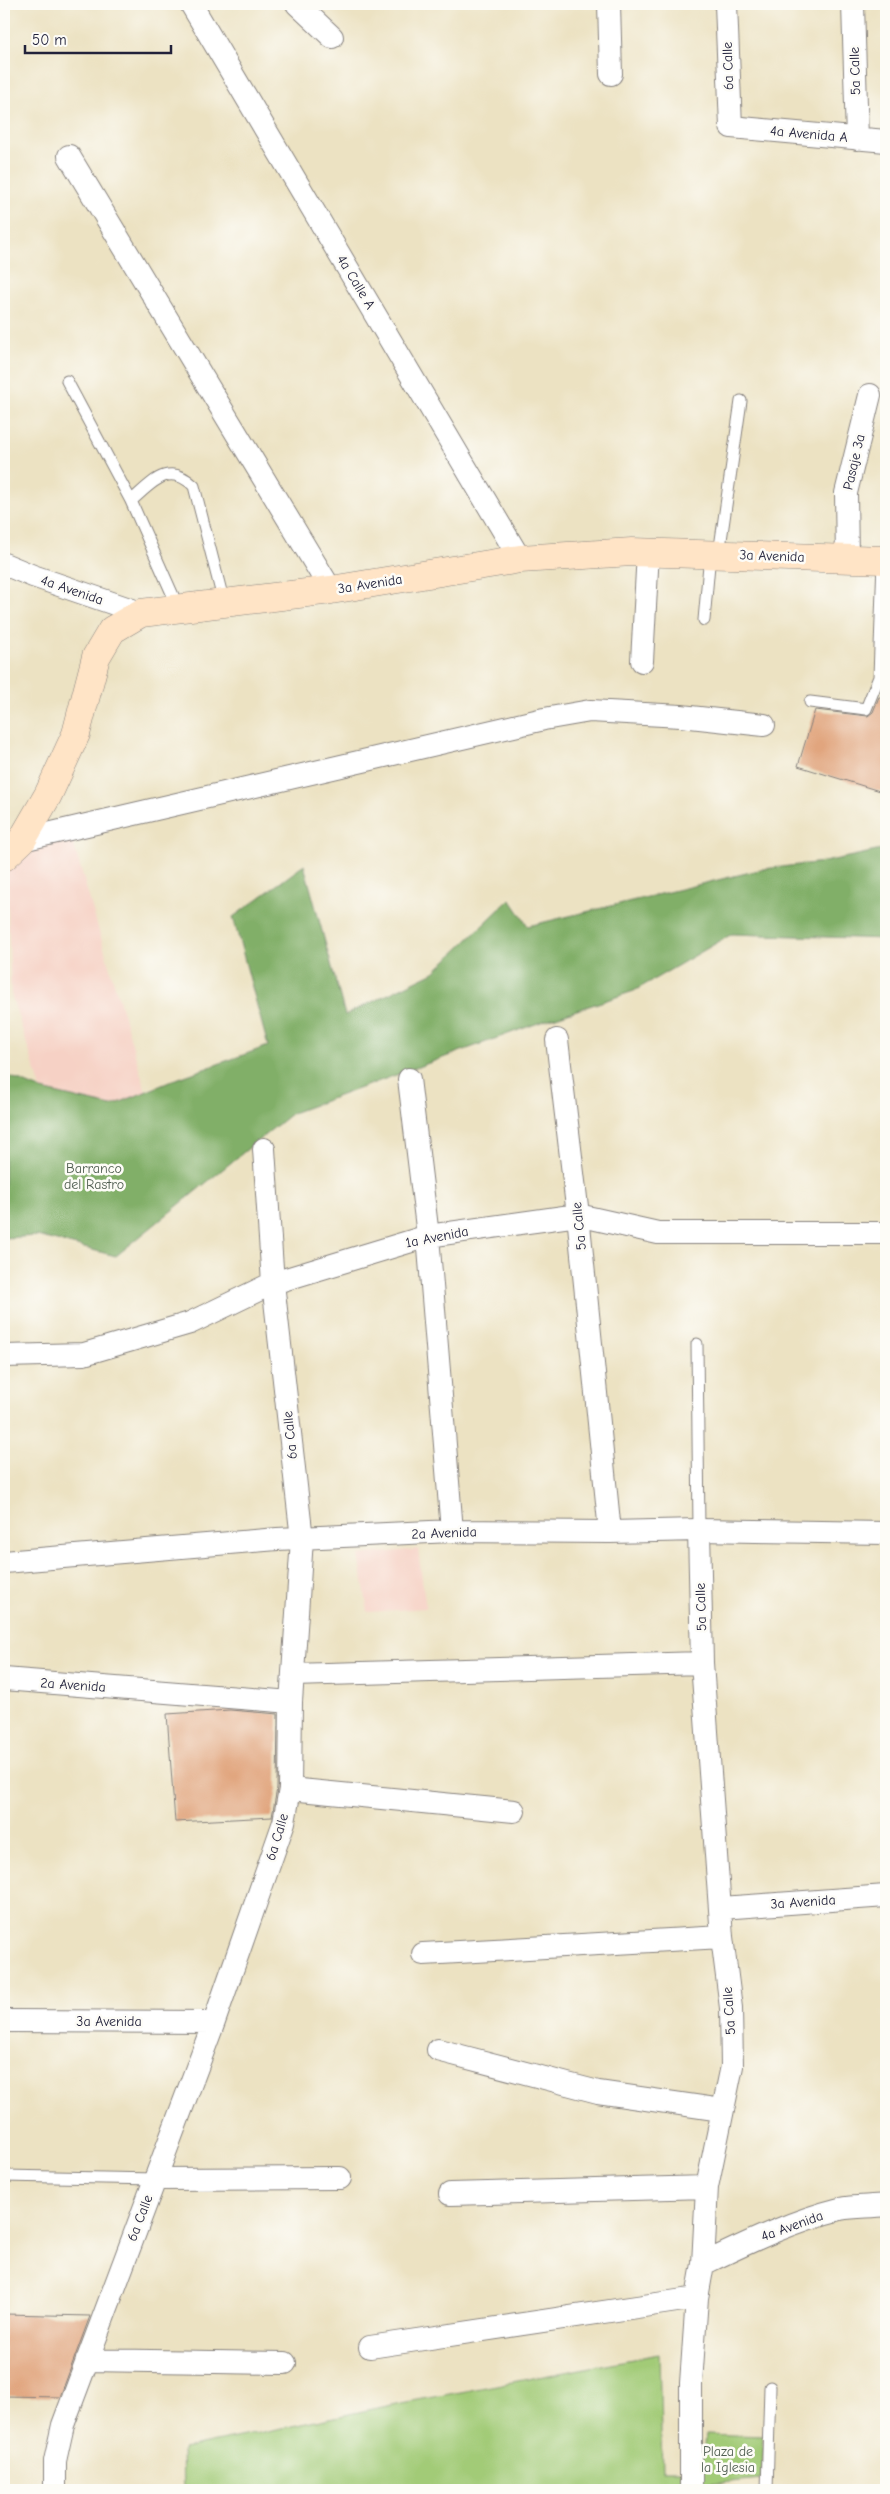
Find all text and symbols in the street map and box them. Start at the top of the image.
scale bar [25,22,171,54]
text: 50 m [32,31,67,49]
street label: 6a Calle [719,41,737,91]
street label: 5a Calle [846,46,864,96]
street label: 4a Avenida A [770,122,848,146]
street label: 4a Calle A [333,252,379,312]
street label: Pasaje 3a [839,432,869,492]
street label: 3a Avenida [739,546,805,566]
street label: 3a Avenida [336,570,404,598]
street label: 4a Avenida [39,571,105,609]
park label: Barranco del Rastro [64,1160,124,1193]
street label: 5a Calle [568,1201,590,1251]
street label: 1a Avenida [404,1223,470,1251]
street label: 6a Calle [279,1410,301,1460]
street label: 2a Avenida [411,1523,477,1543]
street label: 5a Calle [692,1582,710,1632]
street label: 2a Avenida [40,1674,106,1696]
street label: 6a Calle [262,1811,292,1863]
street label: 3a Avenida [770,1891,836,1913]
street label: 5a Calle [719,1986,739,2036]
street label: 3a Avenida [76,2013,142,2030]
street label: 6a Calle [123,2192,157,2244]
street label: 4a Avenida [759,2207,825,2245]
park label: Plaza de la Iglesia [701,2443,755,2476]

